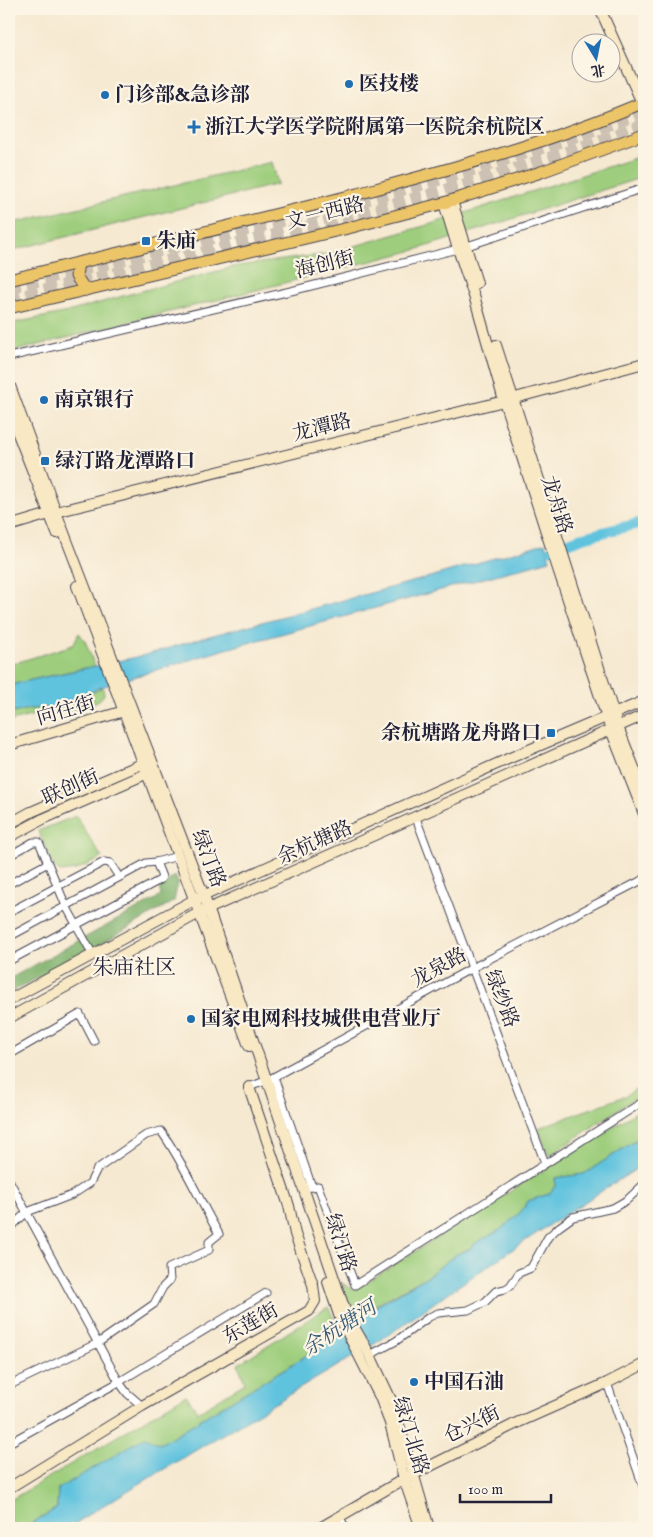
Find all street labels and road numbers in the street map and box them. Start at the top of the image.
street label: 文一西路 [283,192,367,236]
street label: 海创街 [293,246,357,284]
street label: 龙潭路 [290,409,354,447]
street label: 龙舟路 [535,473,577,537]
street label: 向往街 [34,691,98,731]
street label: 联创街 [39,764,103,812]
street label: 余杭塘路 [273,815,357,871]
street label: 绿汀路 [186,827,230,891]
street label: 龙泉路 [407,943,471,993]
street label: 绿纱路 [479,967,523,1031]
street label: 绿汀路 [319,1211,361,1275]
street label: 东莲街 [219,1298,283,1350]
street label: 绿汀北路 [386,1394,434,1478]
street label: 仓兴街 [440,1401,504,1449]

